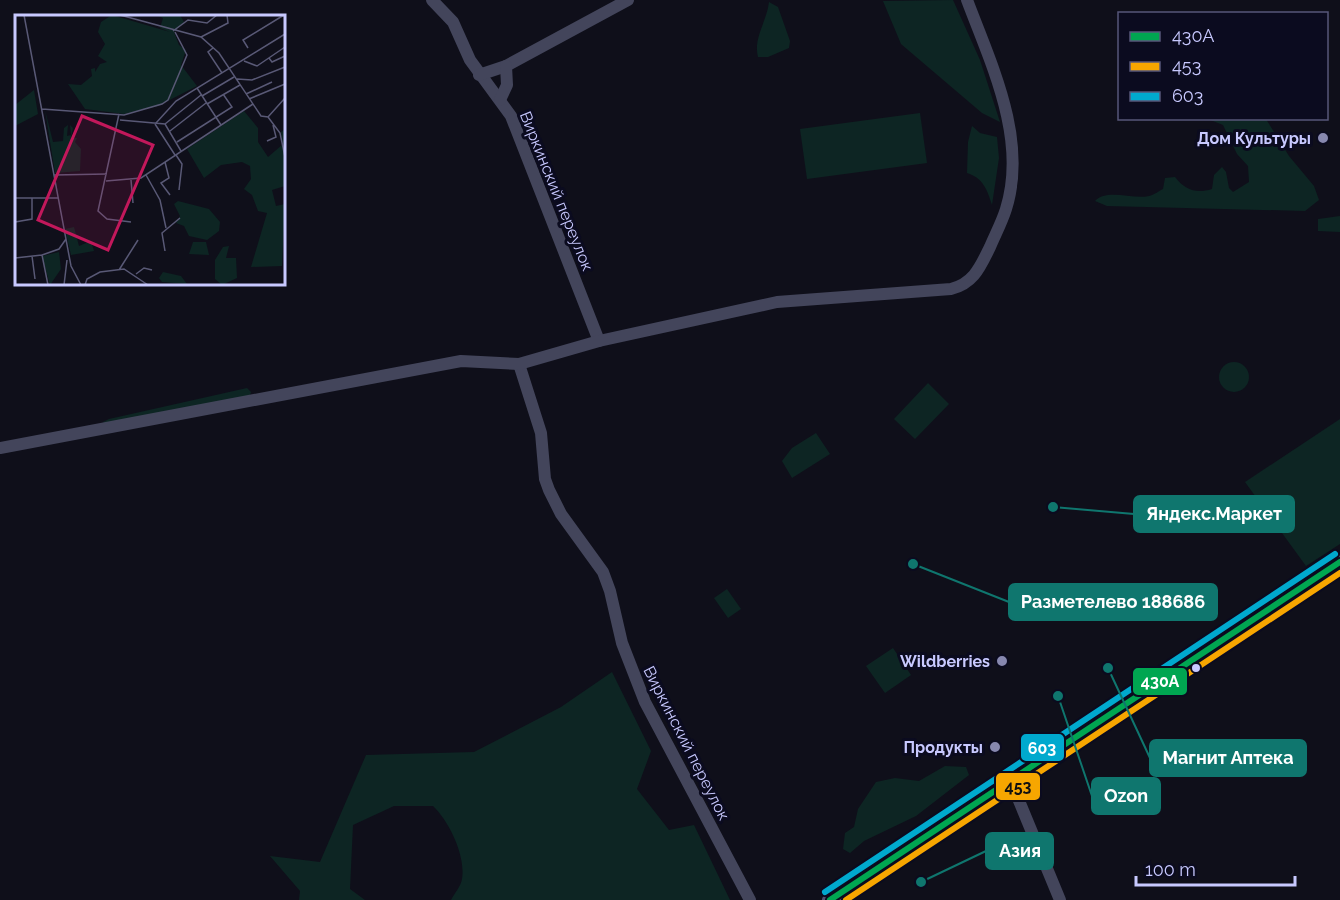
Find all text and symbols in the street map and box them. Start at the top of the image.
legend [1118,12,1328,120]
inset map [15,15,285,285]
text: 430А [1172,25,1214,46]
text: 453 [1172,55,1201,76]
text: 603 [1172,85,1203,106]
street label: Виркинский переулок [516,109,597,274]
place label: Дом Культуры [1197,129,1311,148]
marker: Дом Культуры [1316,131,1330,145]
callout: Яндекс.Маркет [1134,496,1294,532]
text: Яндекс.Маркет [1146,503,1282,524]
callout: Разметелево 188686 [1009,584,1217,620]
text: Разметелево 188686 [1021,591,1205,612]
place label: Wildberries [900,652,990,671]
marker: Wildberries [995,654,1009,668]
unlabelled marker [1190,662,1202,674]
street label: Виркинский переулок [639,663,734,824]
line badge: 430А [1132,667,1188,696]
text: 430А [1141,672,1179,691]
line badge: 603 [1020,733,1065,762]
place label: Продукты [903,738,983,757]
text: 603 [1028,739,1056,758]
marker: Продукты [988,740,1002,754]
callout: Магнит Аптека [1150,740,1306,776]
text: Магнит Аптека [1162,747,1294,768]
line badge: 453 [995,772,1041,801]
text: 453 [1005,777,1032,796]
callout: Ozon [1092,778,1160,814]
text: Ozon [1104,785,1148,806]
callout: Азия [986,833,1053,869]
text: Азия [999,840,1041,861]
scale bar [1136,849,1295,887]
text: 100 m [1145,859,1196,880]

